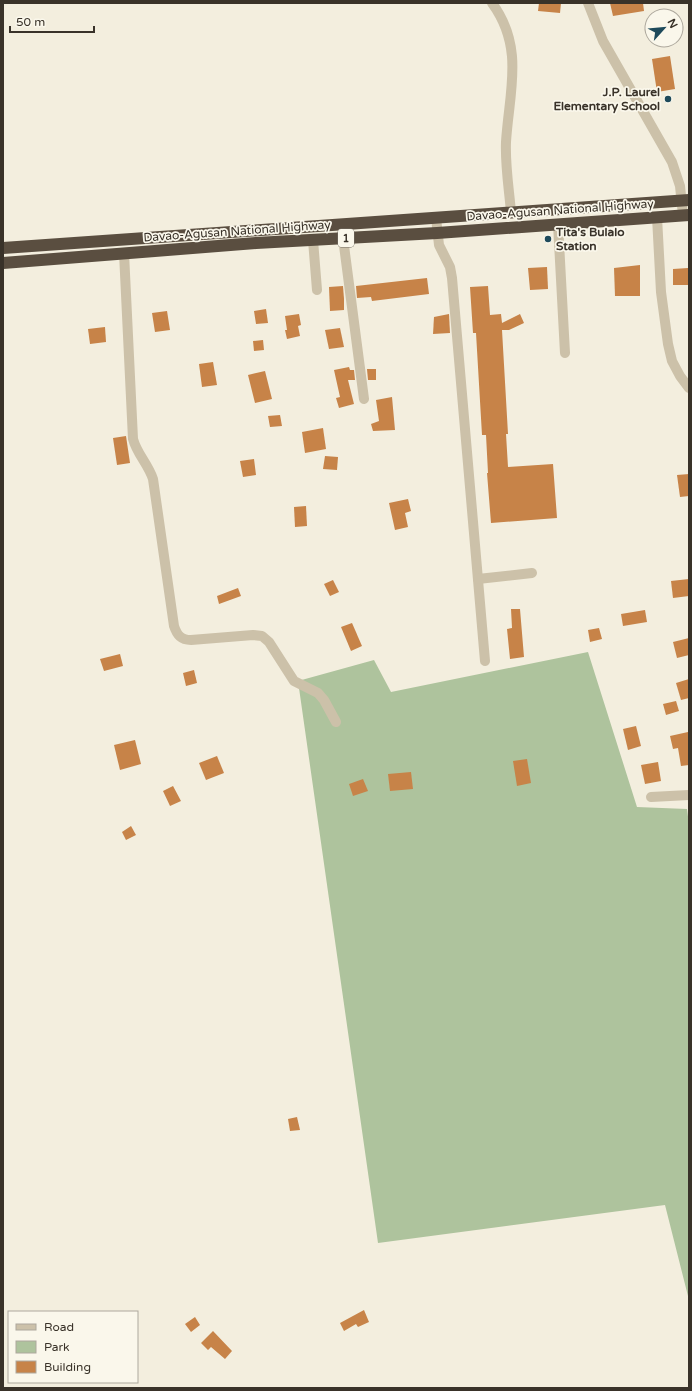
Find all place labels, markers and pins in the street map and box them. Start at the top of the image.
place label: J.P. Laurel Elementary School [553,85,660,114]
marker: J.P. Laurel Elementary School [663,94,673,104]
place label: Tita's Bulalo Station [555,225,625,253]
marker: Tita's Bulalo Station [543,234,553,244]

